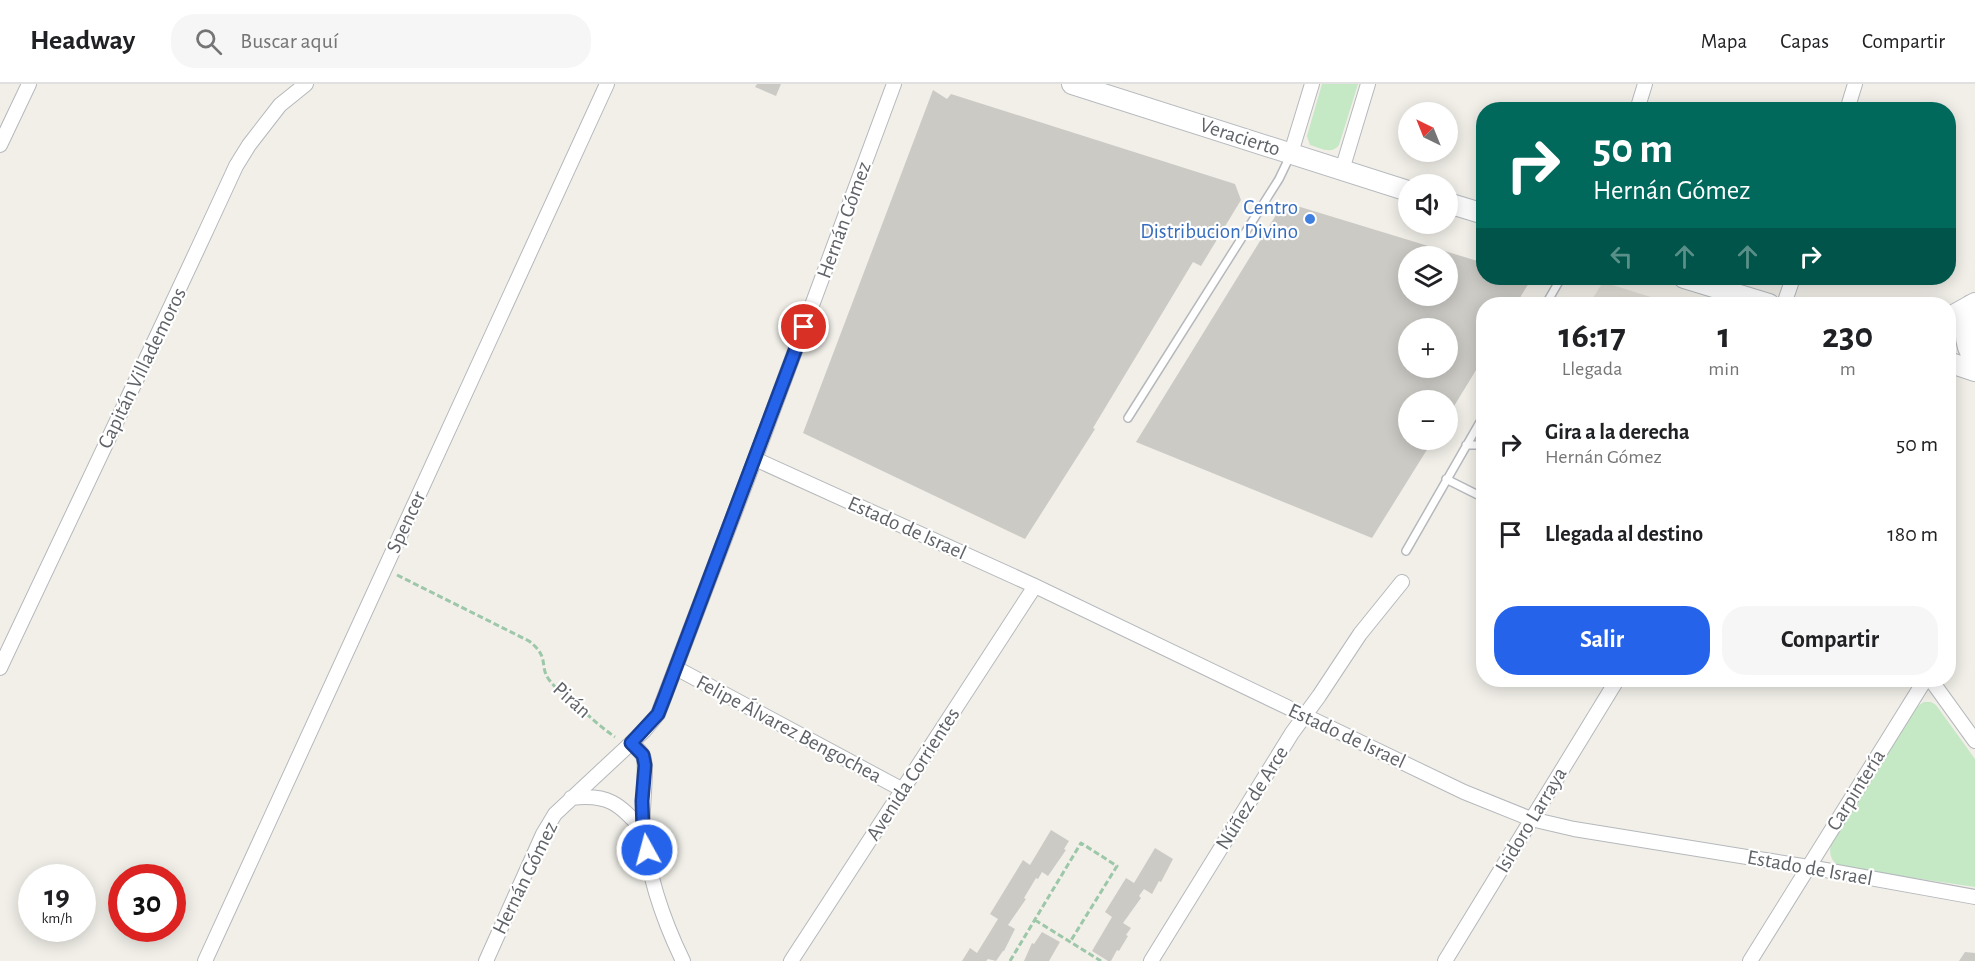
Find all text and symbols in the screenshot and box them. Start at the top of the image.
search box [171,14,591,68]
icon: search [192,25,225,58]
text: Headway [30,27,135,55]
text: Buscar aquí [240,30,338,52]
text: Mapa [1701,31,1747,52]
text: Capas [1780,31,1829,52]
text: Compartir [1862,31,1945,52]
north arrow [1398,102,1458,162]
map controls [1398,102,1458,450]
street label: Veracierto [1197,114,1283,160]
icon: right [1494,126,1572,204]
text: 50 m [1593,128,1673,170]
street label: Hernán Gómez [813,159,875,281]
button: sound [1398,174,1458,234]
text: Hernán Gómez [1593,177,1750,204]
place label: Centro Distribucion Divino [1140,197,1298,242]
marker: Centro Distribucion Divino [1303,212,1317,226]
icon: left [1605,240,1638,273]
icon: ahead [1668,240,1701,273]
icon: ahead [1731,240,1764,273]
icon: right [1794,240,1827,273]
button: layers [1398,246,1458,306]
street label: Capitán Villademoros [94,284,190,452]
pin [778,301,829,352]
icon: arrive [787,310,820,343]
button: + [1398,318,1458,378]
text: 16:17 [1559,318,1626,354]
text: 1 [1717,318,1730,354]
text: 230 [1822,318,1873,354]
text: Llegada [1562,359,1622,379]
text: min [1708,359,1740,379]
text: m [1840,359,1856,379]
button: − [1398,390,1458,450]
text: Gira a la derecha [1545,421,1690,443]
icon: right [1494,428,1527,461]
text: 50 m [1896,433,1938,455]
text: Hernán Gómez [1545,447,1662,467]
street label: Spencer [383,488,429,556]
street label: Estado de Israel [845,493,969,563]
icon: arrive [1494,518,1527,551]
text: Llegada al destino [1545,523,1703,545]
text: 180 m [1887,523,1938,545]
button: Salir [1494,606,1710,675]
button: Compartir [1722,606,1938,675]
street label: Felipe Álvarez Bengochea [693,669,886,787]
street label: Pirán [549,678,595,722]
street label: Estado de Israel [1285,700,1409,772]
street label: Avenida Corrientes [862,704,964,844]
street label: Núñez de Arce [1212,743,1292,853]
street label: Carpintería [1823,745,1889,834]
street label: Isidoro Larraya [1491,763,1571,876]
street label: Hernán Gómez [489,818,561,938]
position arrow [615,818,679,882]
street label: Estado de Israel [1746,847,1874,889]
speed limit sign: 30 [108,864,186,942]
text: 19 [44,881,70,911]
text: km/h [42,911,72,926]

